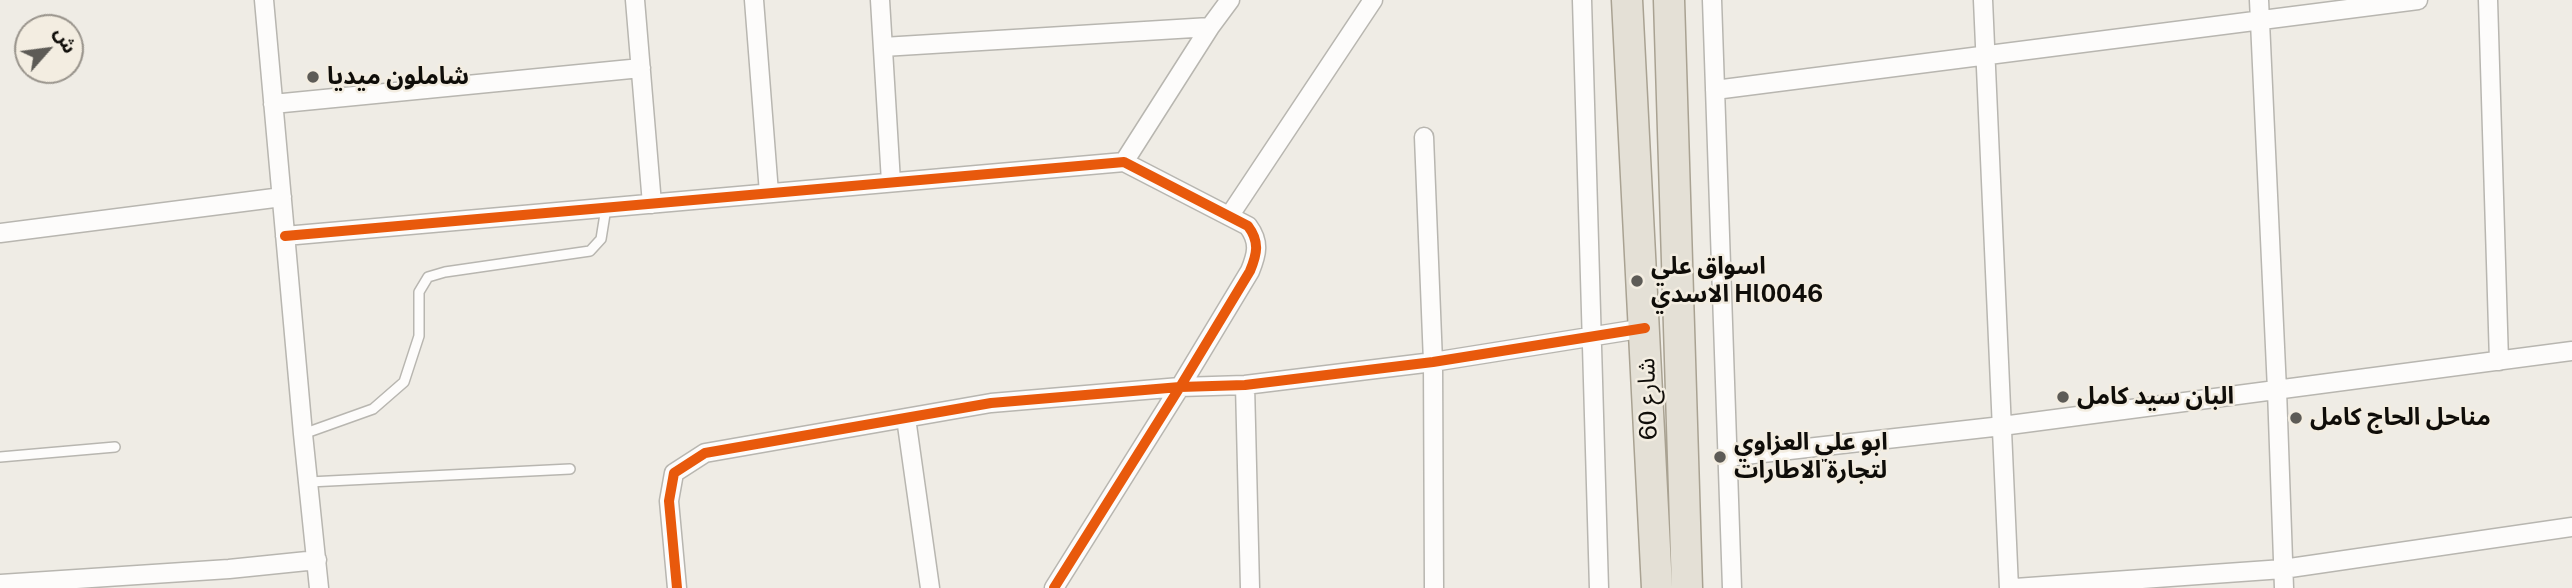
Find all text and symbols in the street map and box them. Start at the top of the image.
north arrow [14,14,84,84]
text: ش [50,23,82,57]
place label: شاملون ميديا [327,63,469,91]
marker: شاملون ميديا [305,69,321,85]
place label: اسواق علي الاسدي Hl0046 [1651,253,1823,309]
marker: اسواق علي الاسدي Hl0046 [1629,273,1645,289]
street label: شارع 60 [1632,357,1664,441]
place label: البان سيد كامل [2077,383,2234,411]
marker: البان سيد كامل [2055,389,2071,405]
place label: مناحل الحاج كامل [2310,404,2491,432]
marker: مناحل الحاج كامل [2288,410,2304,426]
place label: ابو علي العزاوي لتجارة الاطارات [1734,429,1888,485]
marker: ابو علي العزاوي لتجارة الاطارات [1712,449,1728,465]

